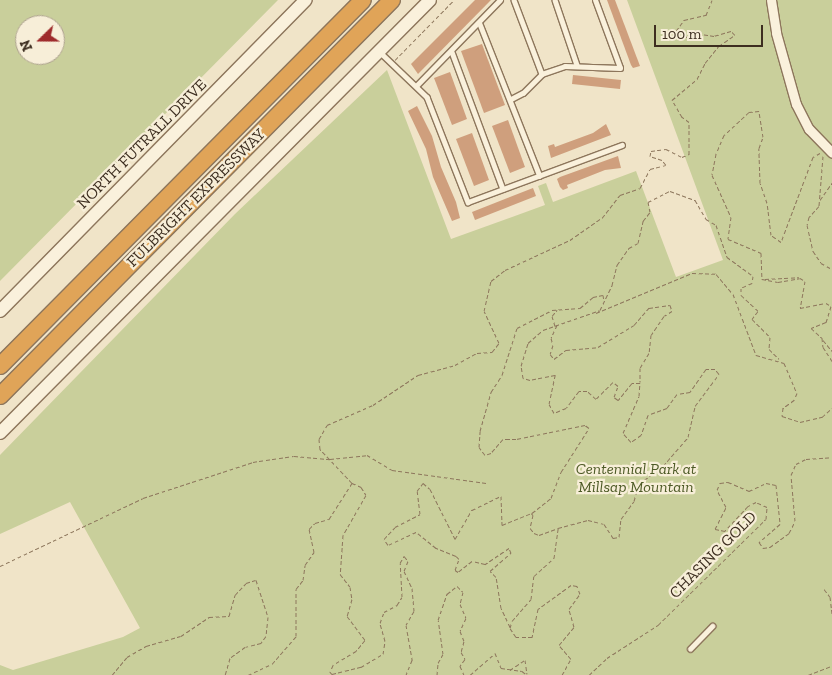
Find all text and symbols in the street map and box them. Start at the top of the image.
north arrow [15,15,65,65]
scale bar [657,15,766,47]
text: 100 m [662,25,701,43]
text: N [17,37,36,54]
street label: NORTH FUTRALL DRIVE [73,75,211,213]
street label: FULBRIGHT EXPRESSWAY [123,125,269,271]
park label: Centennial Park at Millsap Mountain [576,459,696,497]
street label: CHASING GOLD [665,507,761,603]

